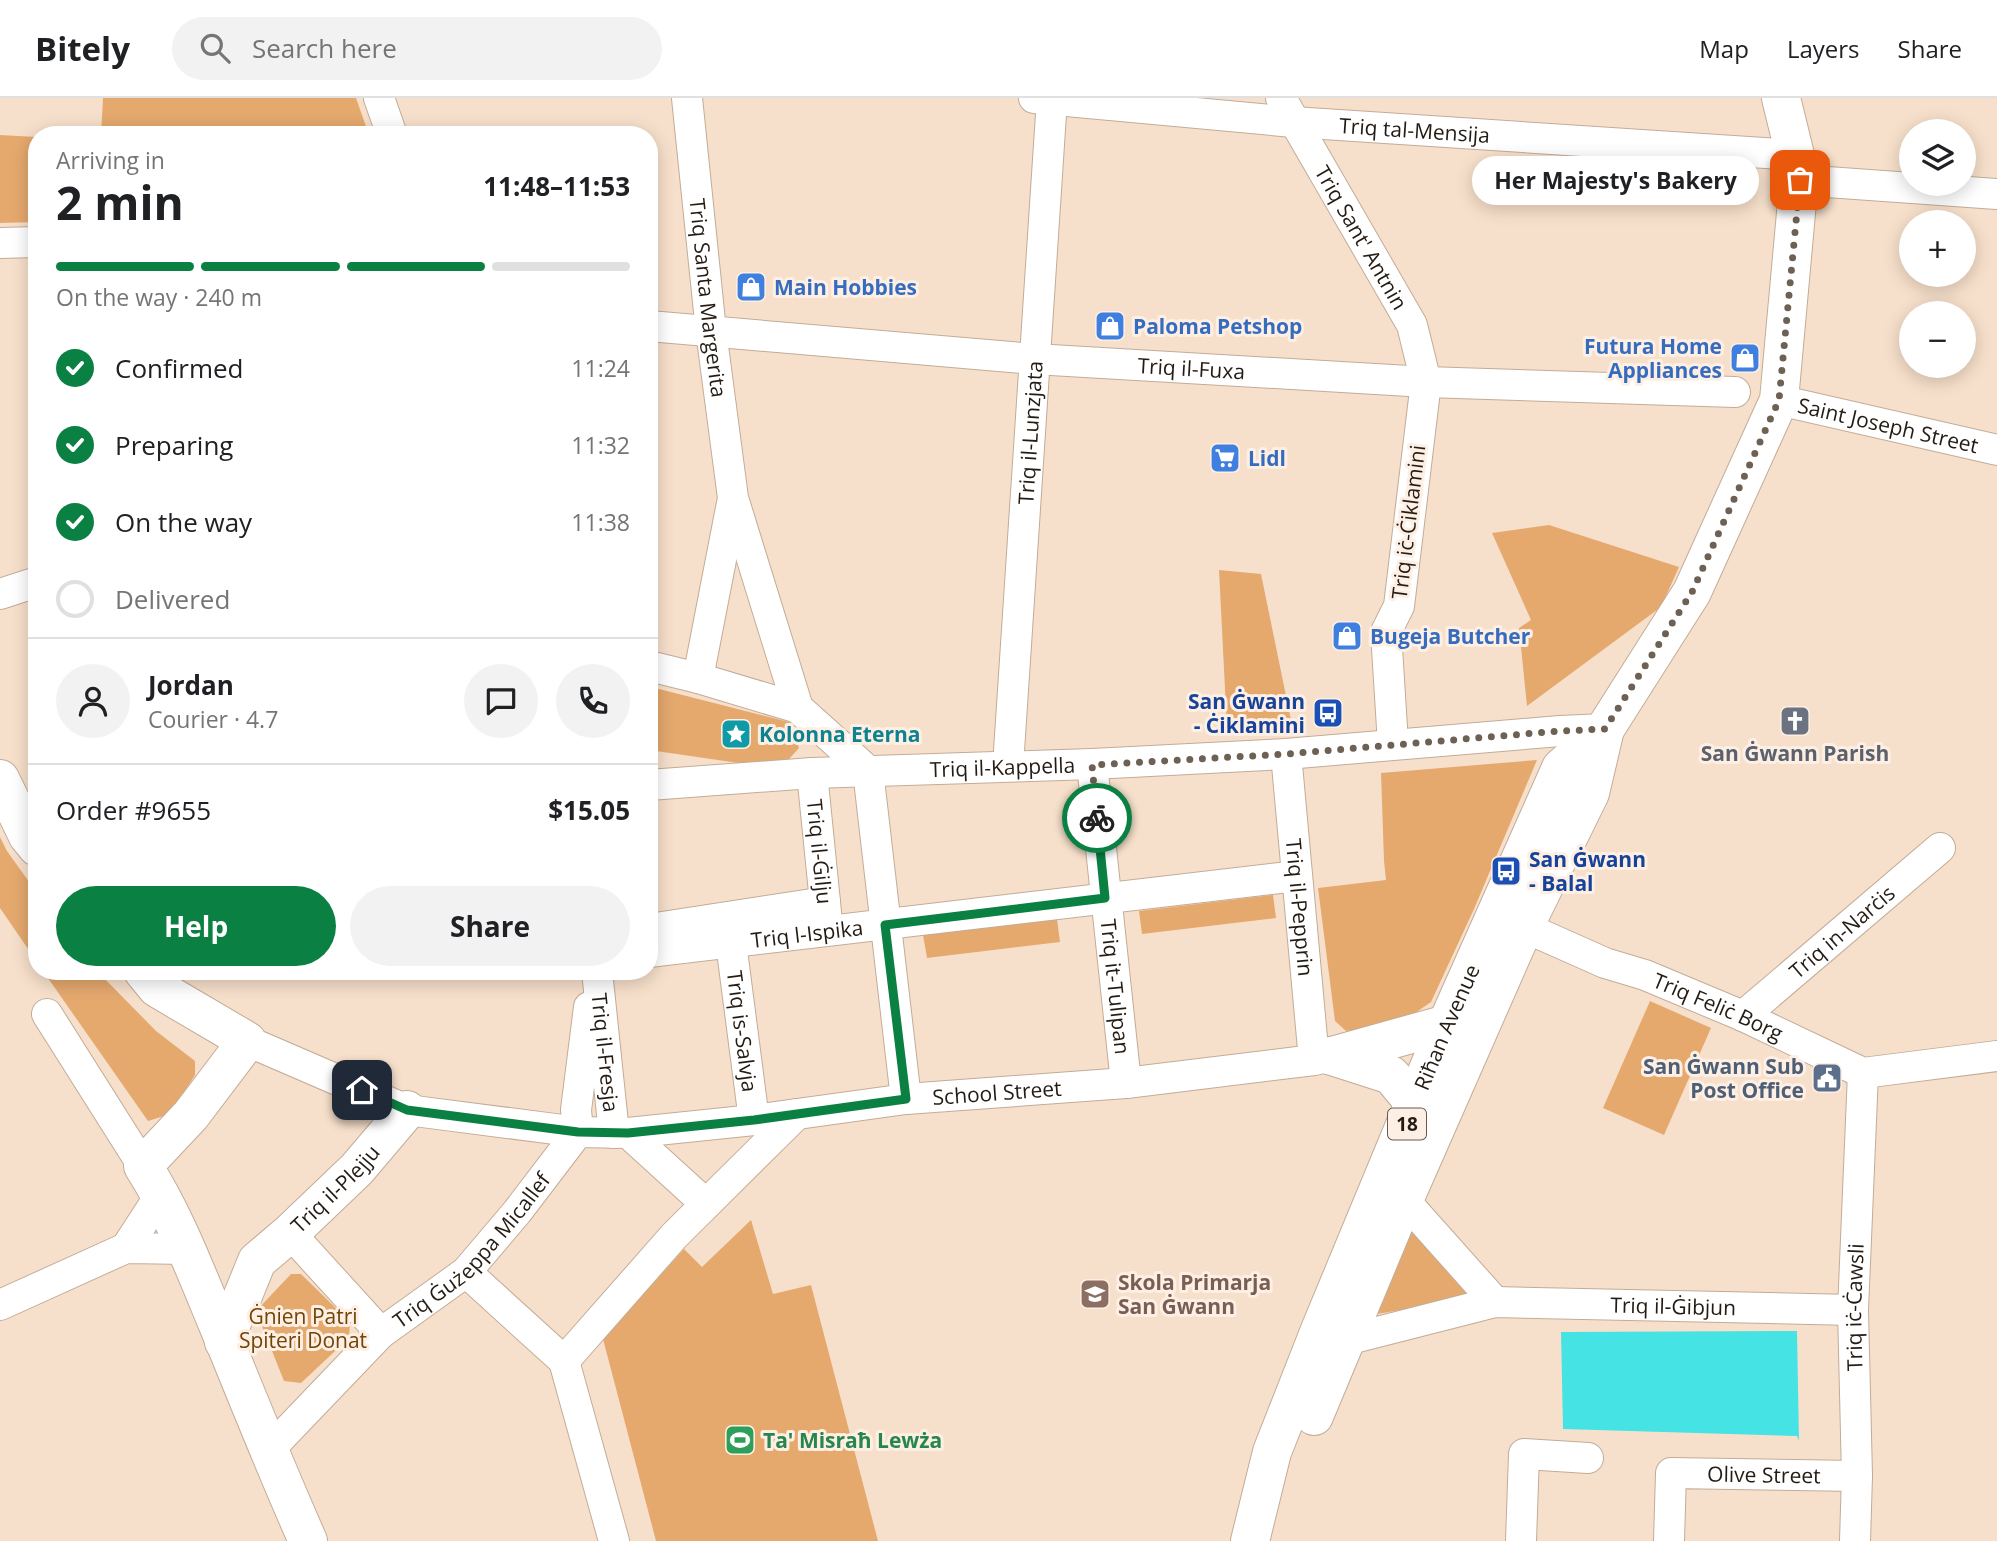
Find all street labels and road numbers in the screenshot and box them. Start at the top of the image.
street label: Triq tal-Mensija [1338,111,1491,149]
street label: Triq Sant' Antnin [1309,160,1414,315]
street label: Triq Santa Margerita [683,197,734,399]
street label: Triq il-Fuxa [1137,351,1246,385]
street label: Triq il-Lunzjata [1011,360,1049,505]
street label: Saint Joseph Street [1795,391,1981,459]
street label: Triq iċ-Ċiklamini [1385,443,1431,601]
street label: Triq il-Kappella [929,751,1076,783]
street label: Triq il-Ġilju [801,798,839,905]
street label: Triq il-Pepprin [1280,837,1320,977]
street label: Triq in-Narċis [1783,879,1901,985]
street label: Triq l-Ispika [749,913,865,954]
street label: Triq it-Tulipan [1095,918,1137,1056]
street label: Riħan Avenue [1407,960,1486,1094]
street label: Triq Feliċ Borg [1649,966,1788,1047]
street label: Triq is-Salvja [721,969,764,1093]
street label: Triq il-Fresja [585,992,626,1113]
street label: School Street [932,1074,1062,1111]
road number: 18 [1388,1108,1426,1140]
street label: Triq il-Plejju [285,1139,386,1239]
street label: Triq Ġużeppa Micallef [387,1165,557,1334]
street label: Triq iċ-Ċawsli [1839,1243,1870,1371]
street label: Triq il-Ġibjun [1610,1291,1736,1321]
street label: Olive Street [1707,1460,1821,1489]

